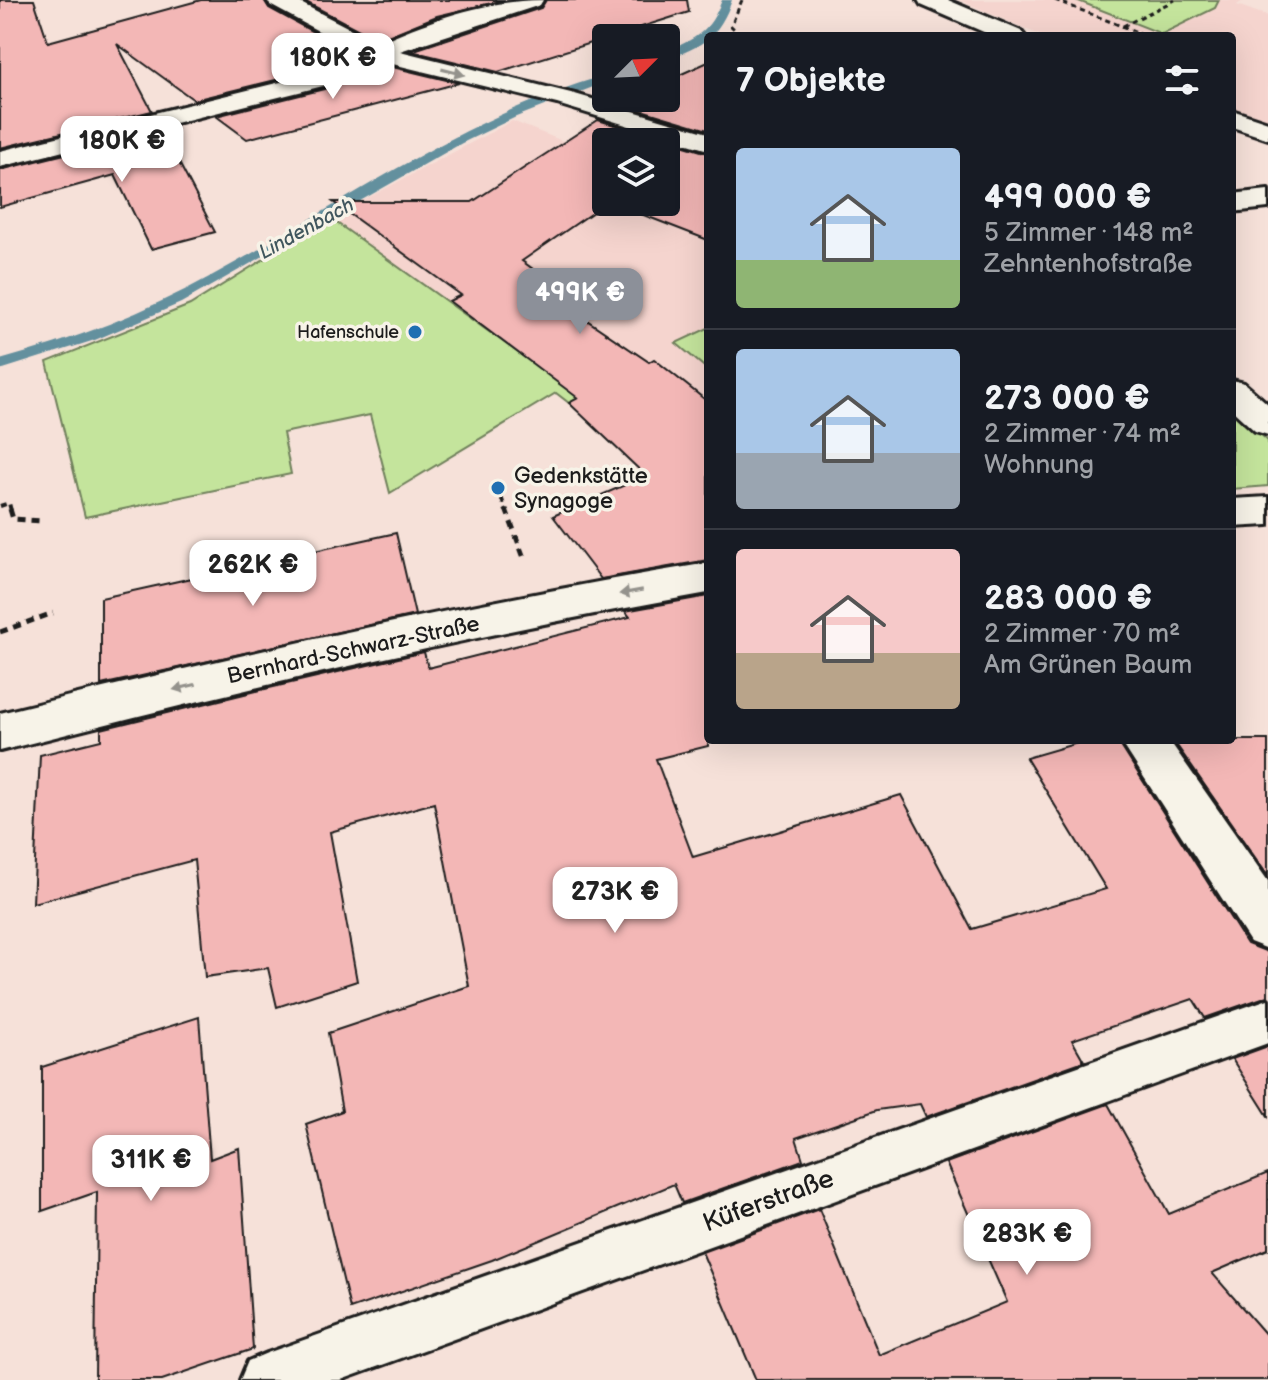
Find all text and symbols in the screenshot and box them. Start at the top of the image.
north arrow [592,24,680,112]
map controls [592,24,680,216]
pin: 180K € [268,33,398,101]
text: 180K € [289,43,377,74]
icon: filters [1160,58,1204,102]
text: 7 Objekte [736,60,886,101]
one-way arrow [441,66,466,78]
pin: 180K € [57,116,187,184]
text: 180K € [78,126,166,157]
button: layers [592,128,680,216]
text: 499 000 € [984,177,1151,218]
icon: home [800,180,896,276]
water label: Lindenbach [255,193,358,265]
text: 5 Zimmer · 148 m² [984,218,1194,249]
text: Zehntenhofstraße [984,249,1192,280]
pin: 499K € [515,268,645,336]
text: 499K € [535,278,625,309]
place label: Hafenschule [297,322,399,343]
marker: Hafenschule [406,323,424,341]
text: 273 000 € [984,378,1150,419]
icon: home [800,381,896,477]
text: 2 Zimmer · 74 m² [984,419,1181,450]
text: Wohnung [984,450,1094,481]
place label: Gedenkstätte Synagoge [514,463,648,515]
marker: Gedenkstätte Synagoge [489,479,507,497]
pin: 262K € [188,540,318,608]
text: 262K € [207,550,299,581]
text: 283 000 € [984,578,1152,619]
icon: home [800,581,896,677]
one-way arrow [618,587,643,599]
street label: Bernhard-Schwarz-Straße [225,610,482,690]
text: 2 Zimmer · 70 m² [984,619,1180,650]
text: Am Grünen Baum [984,650,1192,681]
one-way arrow [173,681,198,693]
pin: 273K € [550,867,680,935]
text: 273K € [571,877,659,908]
pin: 311K € [86,1135,216,1203]
text: 311K € [110,1145,192,1176]
street label: Küferstraße [699,1163,838,1239]
pin: 283K € [962,1209,1092,1277]
text: 283K € [982,1219,1072,1250]

